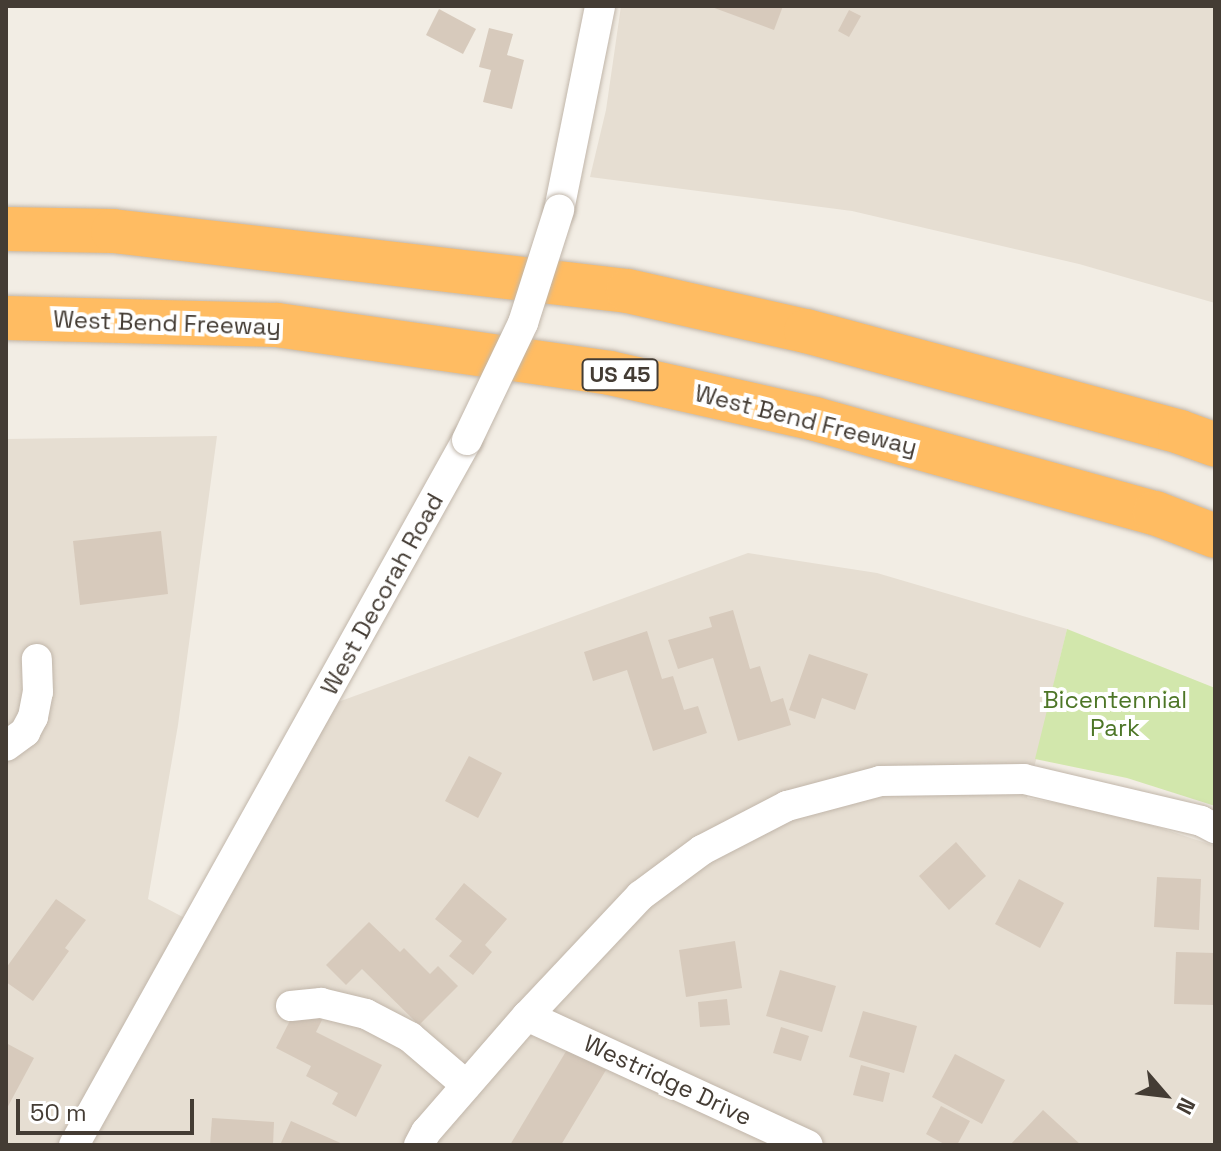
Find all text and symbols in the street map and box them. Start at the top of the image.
street label: West Bend Freeway [53,305,281,341]
road number: US 45 [580,357,660,393]
street label: West Bend Freeway [692,378,920,462]
street label: West Decorah Road [315,488,449,700]
park label: Bicentennial Park [1043,686,1187,742]
street label: Westridge Drive [579,1029,757,1131]
north arrow [1125,1055,1205,1135]
scale bar [20,1083,198,1133]
text: N [1170,1093,1202,1119]
text: 50 m [30,1097,87,1128]

